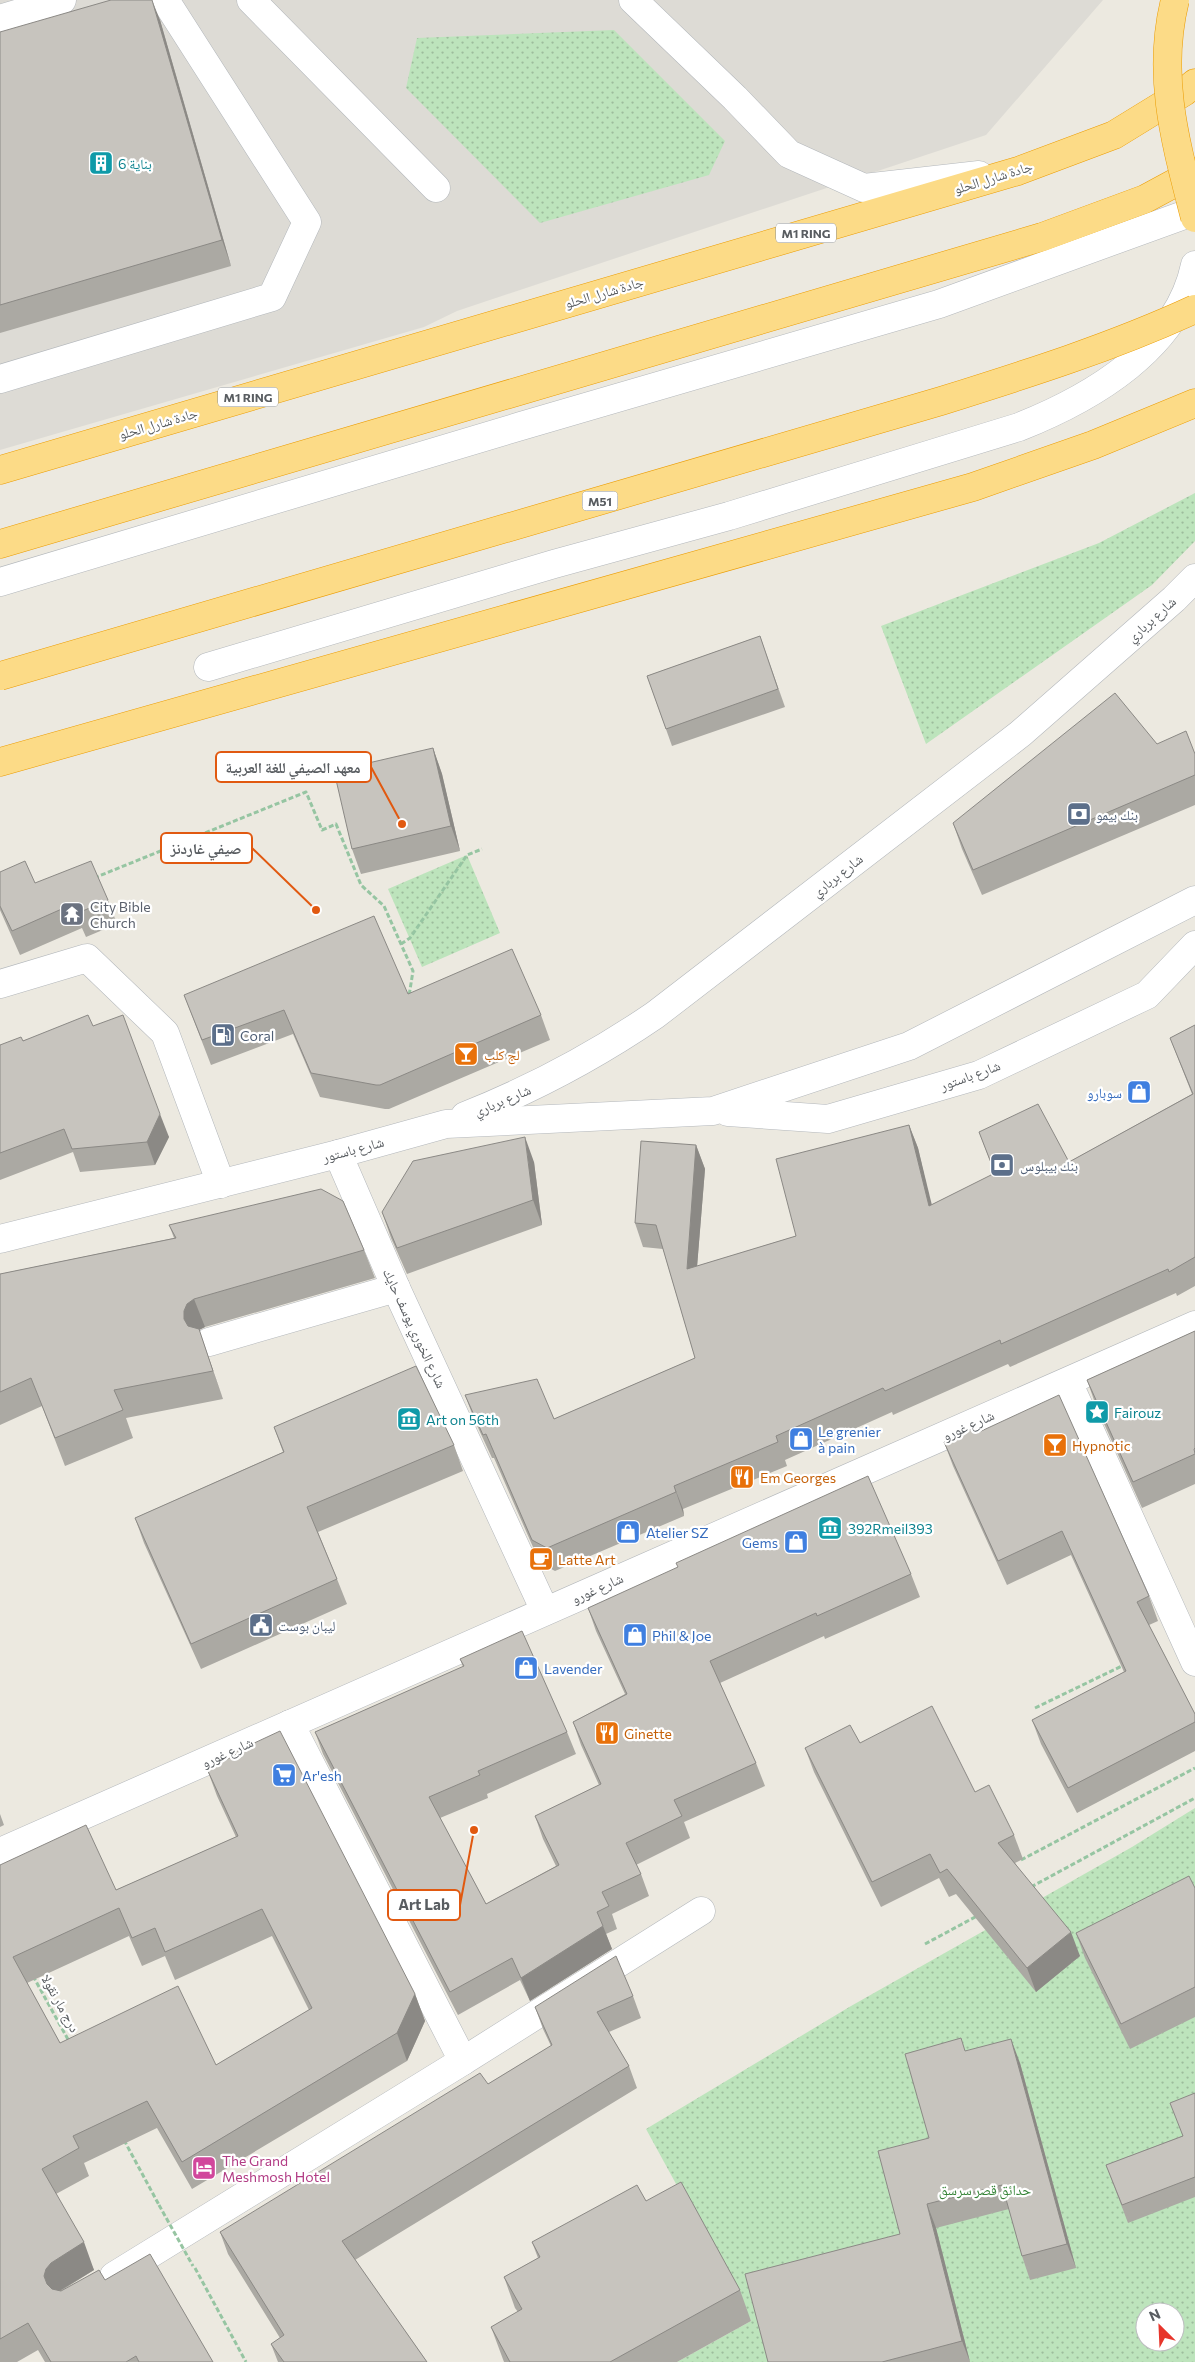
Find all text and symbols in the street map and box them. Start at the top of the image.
building icon: بناية 6 [88,150,114,176]
place label: بناية 6 [118,155,152,172]
street label: جادة شارل الحلو [952,157,1035,198]
road number: M1 RING [776,224,836,242]
street label: جادة شارل الحلو [563,273,646,312]
road number: M1 RING [218,388,278,407]
street label: جادة شارل الحلو [117,404,200,443]
road number: M51 [582,492,618,511]
street label: شارع برباري [1123,593,1181,648]
callout: معهد الصيفي للغة العربية [216,752,371,782]
text: معهد الصيفي للغة العربية [225,758,361,780]
bank icon: بنك بيمو [1066,801,1092,827]
place label: بنك بيمو [1096,806,1138,824]
callout: صيفي غاردنز [161,833,252,863]
text: صيفي غاردنز [169,839,242,861]
street label: شارع برباري [808,850,868,903]
place label: City Bible Church [90,898,151,931]
temple icon: City Bible Church [59,901,85,927]
fuel station icon: Coral [210,1022,236,1048]
place label: Coral [240,1027,274,1044]
bar icon: لج كلب [453,1041,479,1067]
place label: لج كلب [484,1046,520,1065]
street label: شارع باستور [937,1056,1003,1096]
shop icon: سوبارو [1126,1079,1152,1105]
street label: شارع برباري [471,1080,534,1123]
place label: سوبارو [1087,1084,1122,1102]
street label: شارع باستور [319,1133,386,1168]
bank icon: بنك بيبلوس [989,1152,1015,1178]
place label: بنك بيبلوس [1020,1157,1078,1175]
street label: شارع الخوري يوسف حايك [377,1265,450,1392]
place icon: Fairouz [1084,1399,1110,1425]
place label: Fairouz [1114,1404,1161,1421]
museum icon: Art on 56th [396,1406,422,1432]
street label: شارع غورو [939,1406,997,1446]
place label: Art on 56th [426,1411,499,1428]
place label: Le grenier à pain [818,1423,881,1456]
shop icon: Le grenier à pain [788,1426,814,1452]
bar icon: Hypnotic [1042,1432,1068,1458]
place label: Hypnotic [1072,1437,1131,1454]
restaurant icon: Em Georges [729,1464,755,1490]
place label: Em Georges [760,1469,836,1486]
museum icon: 392Rmeil393 [817,1515,843,1541]
shop icon: Atelier SZ [615,1519,641,1545]
place label: 392Rmeil393 [848,1520,933,1537]
place label: Atelier SZ [646,1524,709,1541]
shop icon: Gems [783,1529,809,1555]
place label: Gems [742,1534,778,1551]
cafe icon: Latte Art [528,1546,554,1572]
place label: Latte Art [558,1551,616,1568]
street label: شارع غورو [568,1569,626,1609]
public building icon: ليبان بوست [248,1612,274,1638]
place label: ليبان بوست [278,1617,336,1635]
shop icon: Phil & Joe [622,1622,648,1648]
place label: Phil & Joe [652,1627,711,1644]
shop icon: Lavender [513,1655,539,1681]
place label: Lavender [544,1660,603,1677]
restaurant icon: Ginette [594,1720,620,1746]
place label: Ginette [624,1725,672,1742]
street label: شارع غورو [198,1733,256,1773]
supermarket icon: Ar'esh [271,1762,297,1788]
place label: Ar'esh [302,1767,342,1784]
callout: Art Lab [388,1890,460,1920]
text: Art Lab [398,1895,450,1913]
street label: درج مار نقولا [36,1971,84,2036]
place label: The Grand Meshmosh Hotel [222,2152,330,2185]
hotel icon: The Grand Meshmosh Hotel [191,2155,217,2181]
park label: حدائق قصر سرسق [939,2181,1031,2200]
north arrow [1135,2302,1185,2352]
text: N [1146,2305,1163,2325]

